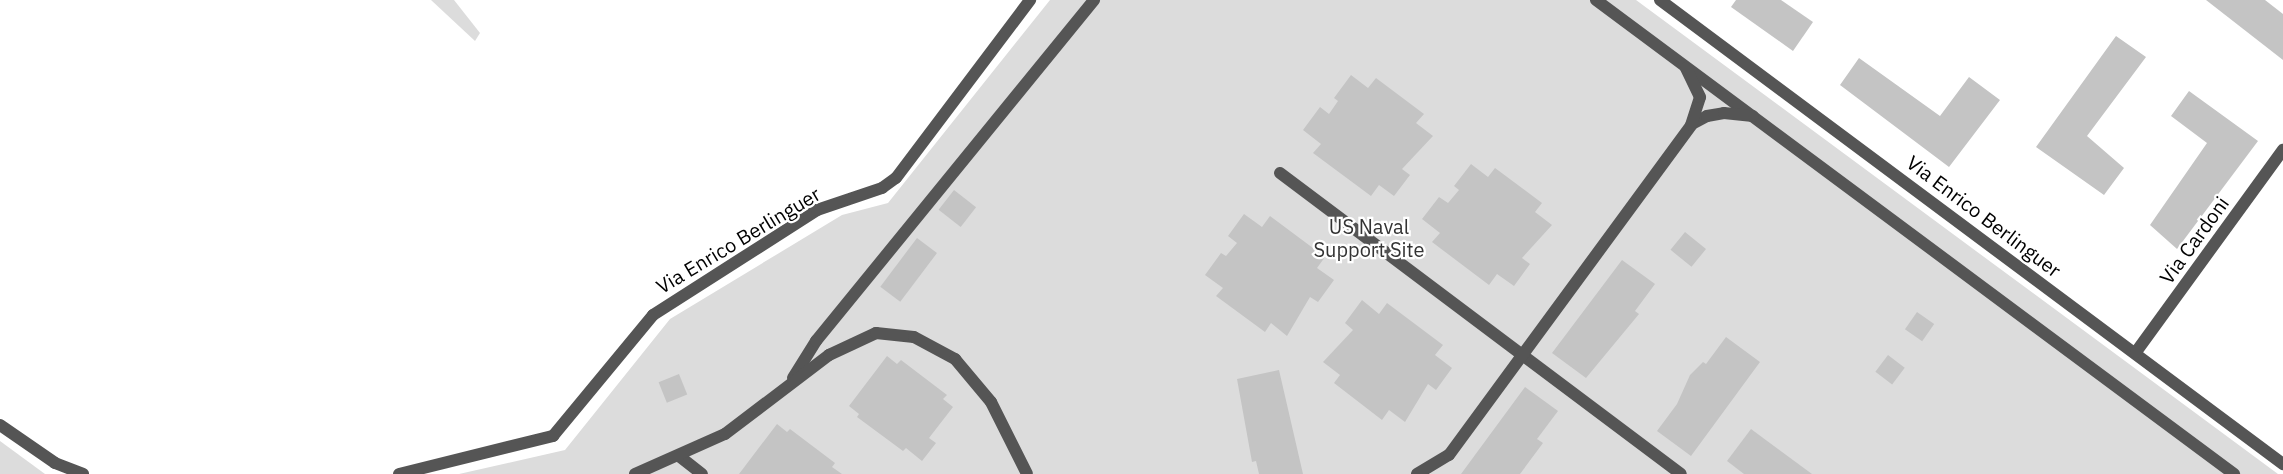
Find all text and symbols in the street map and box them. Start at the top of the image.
street label: Via Enrico Berlinguer [1902,150,2066,282]
street label: Via Enrico Berlinguer [652,182,824,298]
street label: Via Cardoni [2154,192,2234,288]
park label: US Naval Support Site [1313,214,1425,261]

